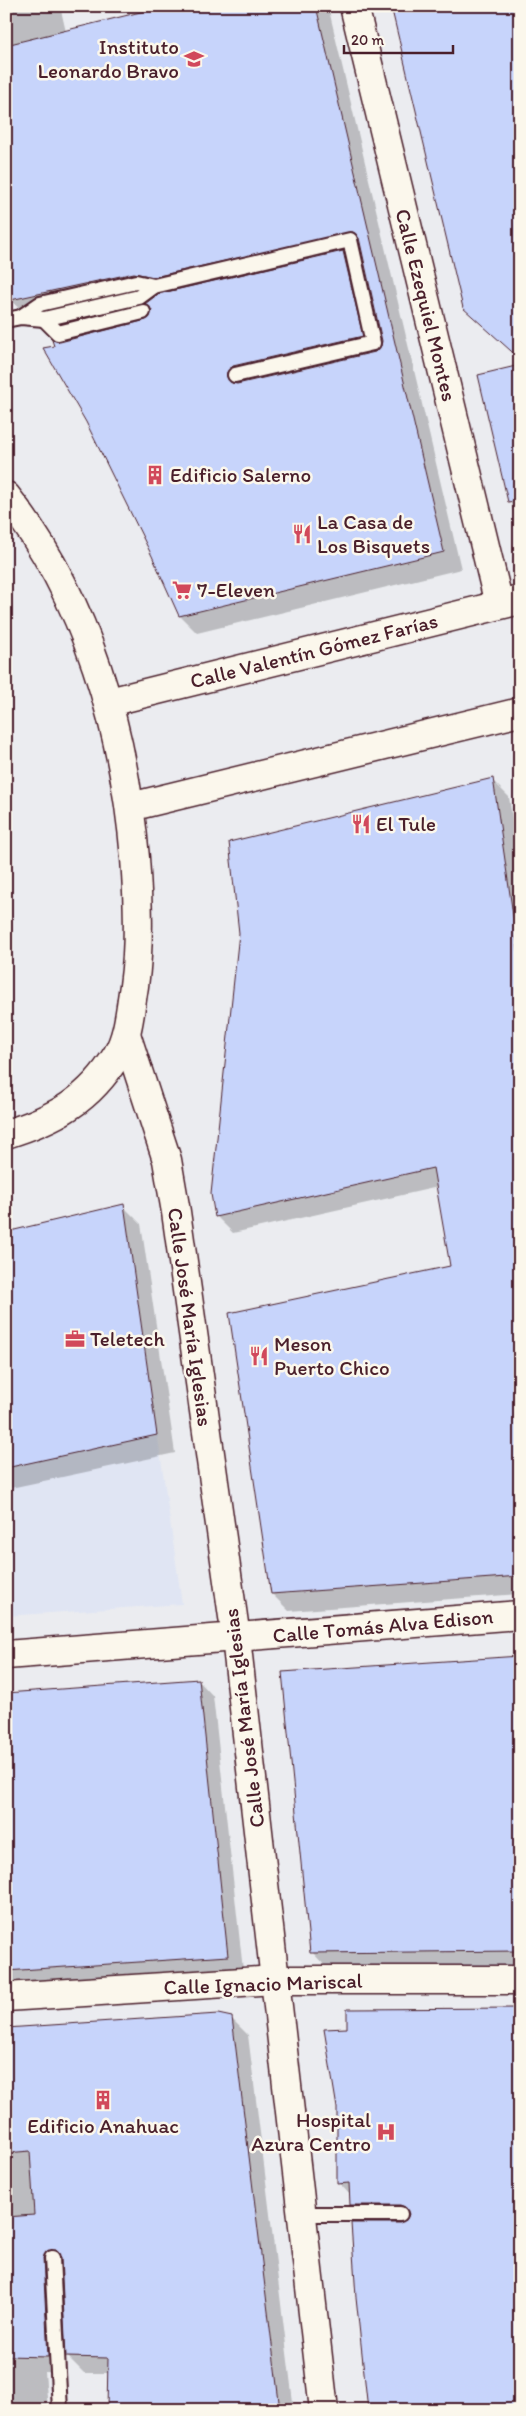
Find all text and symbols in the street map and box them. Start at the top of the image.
scale bar [344,22,452,54]
text: 20 m [351,31,385,49]
place label: Instituto Leonardo Bravo [38,34,179,83]
school or university icon: Instituto Leonardo Bravo [183,48,205,70]
street label: Calle Ezequiel Montes [390,206,462,404]
place label: Edificio Salerno [170,462,311,487]
building icon: Edificio Salerno [144,464,166,486]
place label: La Casa de Los Bisquets [317,509,430,558]
restaurant icon: La Casa de Los Bisquets [291,523,313,545]
place label: 7-Eleven [197,577,275,602]
supermarket icon: 7-Eleven [171,579,193,601]
street label: Calle Valentín Gómez Farías [187,608,440,693]
place label: El Tule [376,811,436,836]
restaurant icon: El Tule [350,813,372,835]
street label: Calle José María Iglesias [163,1206,218,1428]
place label: Teletech [90,1326,165,1351]
office icon: Teletech [64,1328,86,1350]
place label: Meson Puerto Chico [274,1331,390,1380]
restaurant icon: Meson Puerto Chico [248,1345,270,1367]
street label: Calle Tomás Alva Edison [271,1603,495,1648]
street label: Calle José María Iglesias [218,1607,269,1829]
street label: Calle Ignacio Mariscal [163,1968,363,1999]
building icon: Edificio Anahuac [92,2089,114,2111]
place label: Hospital Azura Centro [251,2107,371,2156]
place label: Edificio Anahuac [27,2113,179,2138]
hospital icon: Hospital Azura Centro [375,2121,397,2143]

